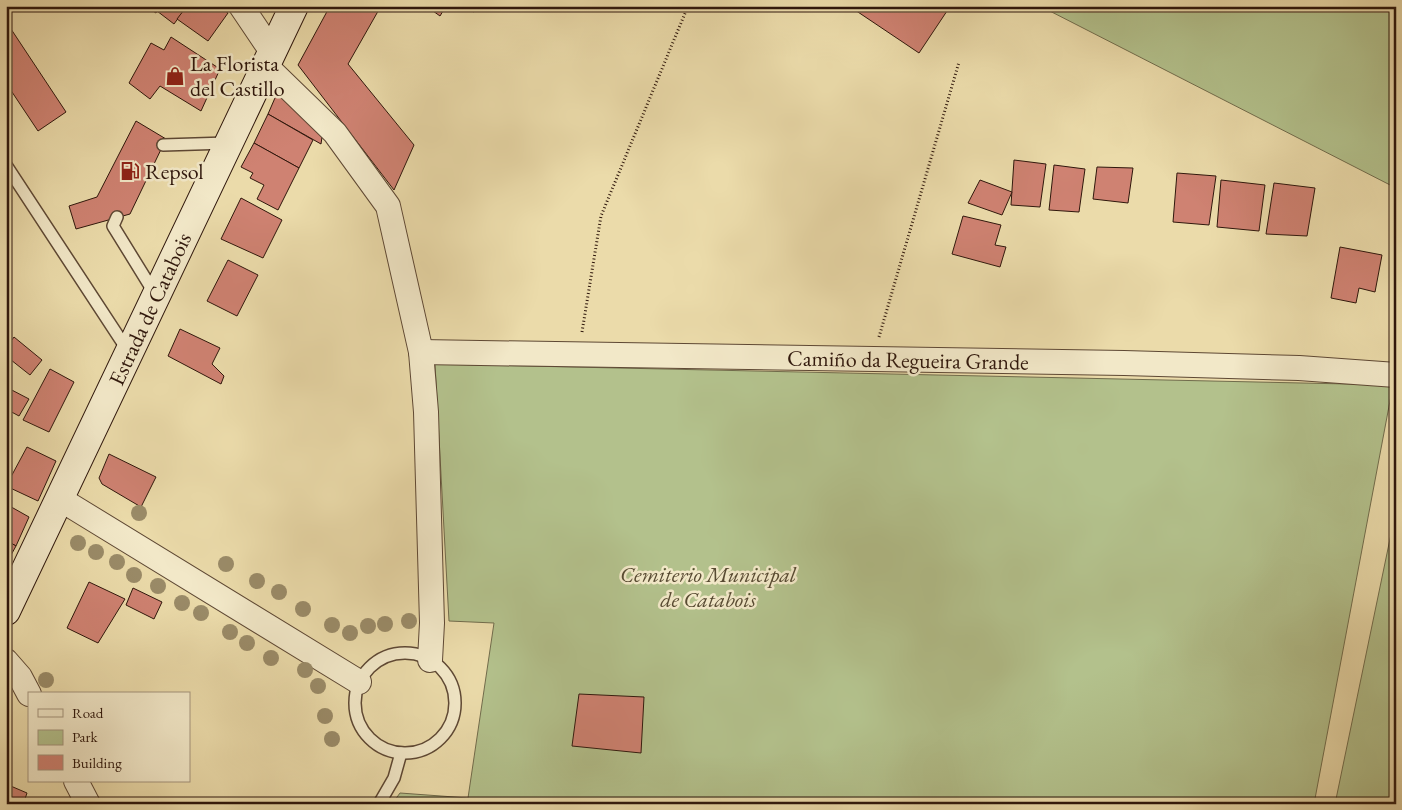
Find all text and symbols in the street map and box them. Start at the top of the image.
place label: La Florista del Castillo [190,49,285,103]
shop icon: La Florista del Castillo [164,65,186,87]
place label: Repsol [145,157,204,186]
fuel station icon: Repsol [119,160,141,182]
street label: Estrada de Catabois [102,228,198,390]
street label: Camiño da Regueira Grande [787,343,1029,377]
park label: Cemiterio Municipal de Catabois [620,560,797,614]
legend [28,692,190,782]
text: Road [72,703,104,722]
text: Park [72,727,99,746]
text: Building [72,753,122,772]

